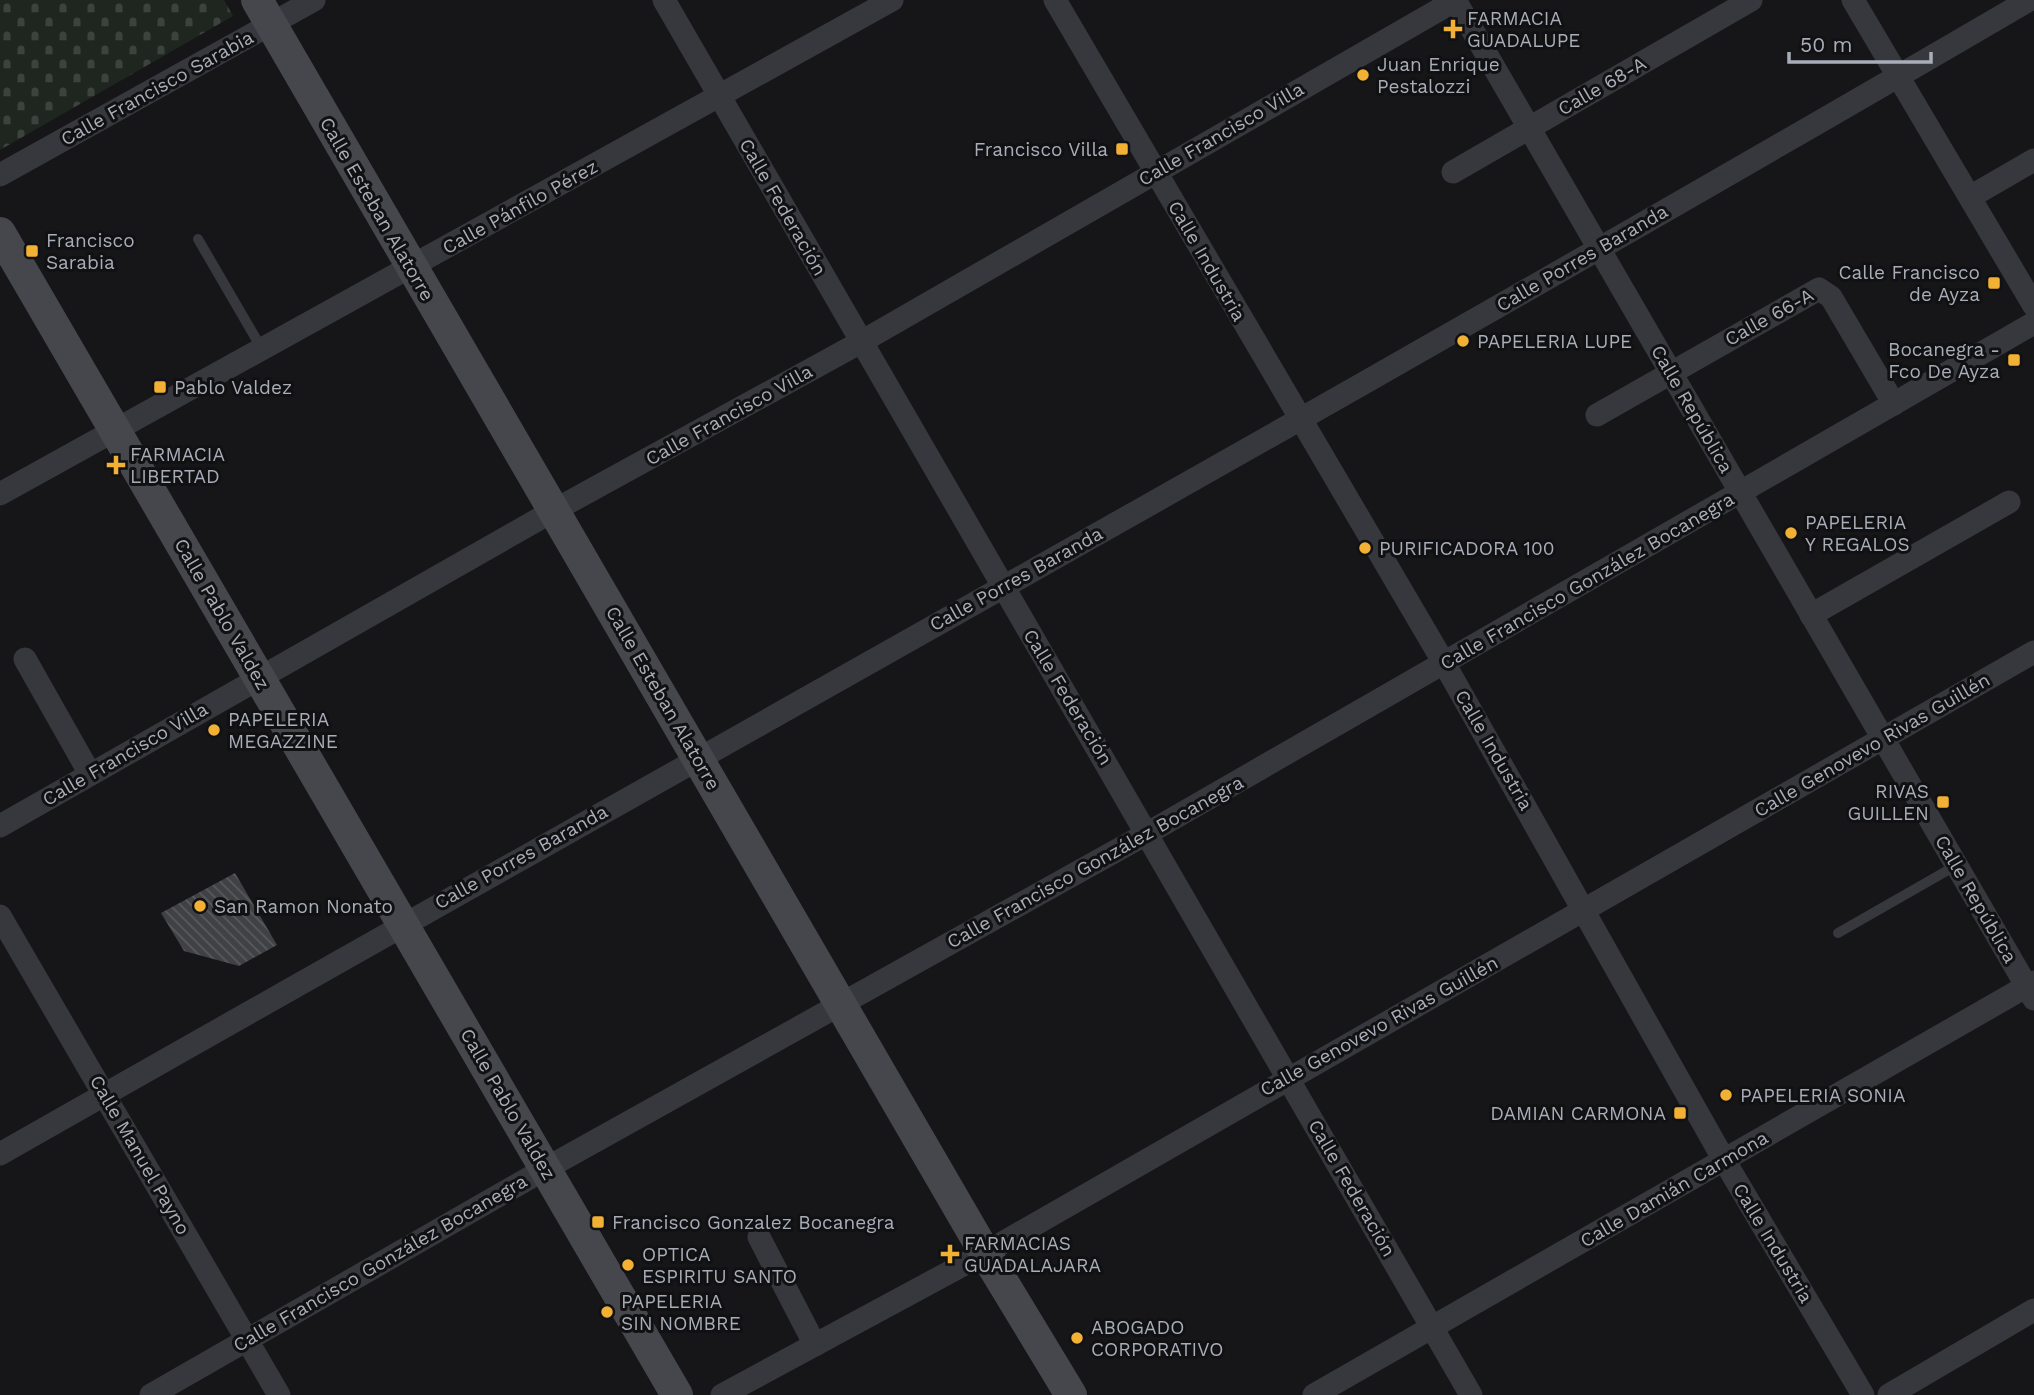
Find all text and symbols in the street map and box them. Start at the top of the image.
place label: FARMACIA GUADALUPE [1467,7,1580,52]
marker: FARMACIA GUADALUPE [1445,21,1461,37]
scale bar [1789,21,1931,65]
street label: Calle Francisco Sarabia [57,25,258,151]
text: 50 m [1800,32,1852,57]
street label: Calle 68-A [1554,51,1651,120]
place label: Juan Enrique Pestalozzi [1377,53,1500,98]
marker: Juan Enrique Pestalozzi [1355,67,1371,83]
street label: Calle Francisco Villa [1134,77,1308,191]
street label: Calle Esteban Alatorre [315,113,439,305]
street label: Calle Federación [734,134,832,280]
place label: Francisco Villa [974,138,1108,161]
marker: Francisco Villa [1114,141,1130,157]
street label: Calle Pánfilo Pérez [438,155,602,259]
street label: Calle Industria [1163,197,1251,326]
street label: Calle Porres Baranda [1492,199,1672,317]
place label: Francisco Sarabia [46,229,135,274]
marker: Francisco Sarabia [24,243,40,259]
place label: Calle Francisco de Ayza [1839,261,1980,306]
marker: Calle Francisco de Ayza [1986,275,2002,291]
street label: Calle 66-A [1721,283,1818,351]
place label: PAPELERIA LUPE [1477,330,1632,353]
marker: PAPELERIA LUPE [1455,333,1471,349]
place label: Bocanegra - Fco De Ayza [1888,338,2000,383]
street label: Calle República [1646,341,1738,477]
marker: Bocanegra - Fco De Ayza [2006,352,2022,368]
street label: Calle Francisco Villa [642,359,817,470]
place label: Pablo Valdez [174,376,292,399]
marker: Pablo Valdez [152,379,168,395]
place label: FARMACIA LIBERTAD [130,443,225,488]
marker: FARMACIA LIBERTAD [108,457,124,473]
street label: Calle Francisco González Bocanegra [1436,487,1738,675]
place label: PAPELERIA Y REGALOS [1805,511,1910,556]
street label: Calle Porres Baranda [926,522,1107,636]
marker: PAPELERIA Y REGALOS [1783,525,1799,541]
street label: Calle Pablo Valdez [169,534,275,694]
place label: PURIFICADORA 100 [1379,537,1555,560]
marker: PURIFICADORA 100 [1357,540,1373,556]
street label: Calle Esteban Alatorre [601,602,725,794]
street label: Calle Federación [1018,625,1118,769]
street label: Calle Genovevo Rivas Guillén [1750,668,1994,822]
street label: Calle Industria [1450,686,1538,815]
street label: Calle Francisco Villa [38,697,212,811]
place label: PAPELERIA MEGAZZINE [228,708,338,753]
marker: PAPELERIA MEGAZZINE [206,722,222,738]
street label: Calle Francisco González Bocanegra [943,771,1247,953]
place label: RIVAS GUILLEN [1847,780,1929,825]
marker: RIVAS GUILLEN [1935,794,1951,810]
street label: Calle Porres Baranda [431,800,612,914]
street label: Calle República [1930,831,2022,967]
place label: San Ramon Nonato [214,895,393,918]
marker: San Ramon Nonato [192,898,208,914]
street label: Calle Genovevo Rivas Guillén [1256,951,1502,1101]
street label: Calle Pablo Valdez [455,1024,561,1184]
street label: Calle Manuel Payno [85,1071,195,1239]
place label: PAPELERIA SONIA [1740,1084,1906,1107]
marker: PAPELERIA SONIA [1718,1087,1734,1103]
place label: DAMIAN CARMONA [1490,1102,1666,1125]
marker: DAMIAN CARMONA [1672,1105,1688,1121]
street label: Calle Federación [1303,1115,1401,1261]
street label: Calle Damián Carmona [1576,1126,1772,1252]
street label: Calle Francisco González Bocanegra [229,1169,531,1357]
street label: Calle Industria [1728,1179,1818,1307]
place label: Francisco Gonzalez Bocanegra [612,1211,895,1234]
marker: Francisco Gonzalez Bocanegra [590,1214,606,1230]
place label: FARMACIAS GUADALAJARA [964,1232,1102,1277]
place label: OPTICA ESPIRITU SANTO [642,1243,797,1288]
marker: FARMACIAS GUADALAJARA [942,1246,958,1262]
marker: OPTICA ESPIRITU SANTO [620,1257,636,1273]
place label: PAPELERIA SIN NOMBRE [621,1290,741,1335]
marker: PAPELERIA SIN NOMBRE [599,1304,615,1320]
place label: ABOGADO CORPORATIVO [1091,1316,1223,1361]
marker: ABOGADO CORPORATIVO [1069,1330,1085,1346]

